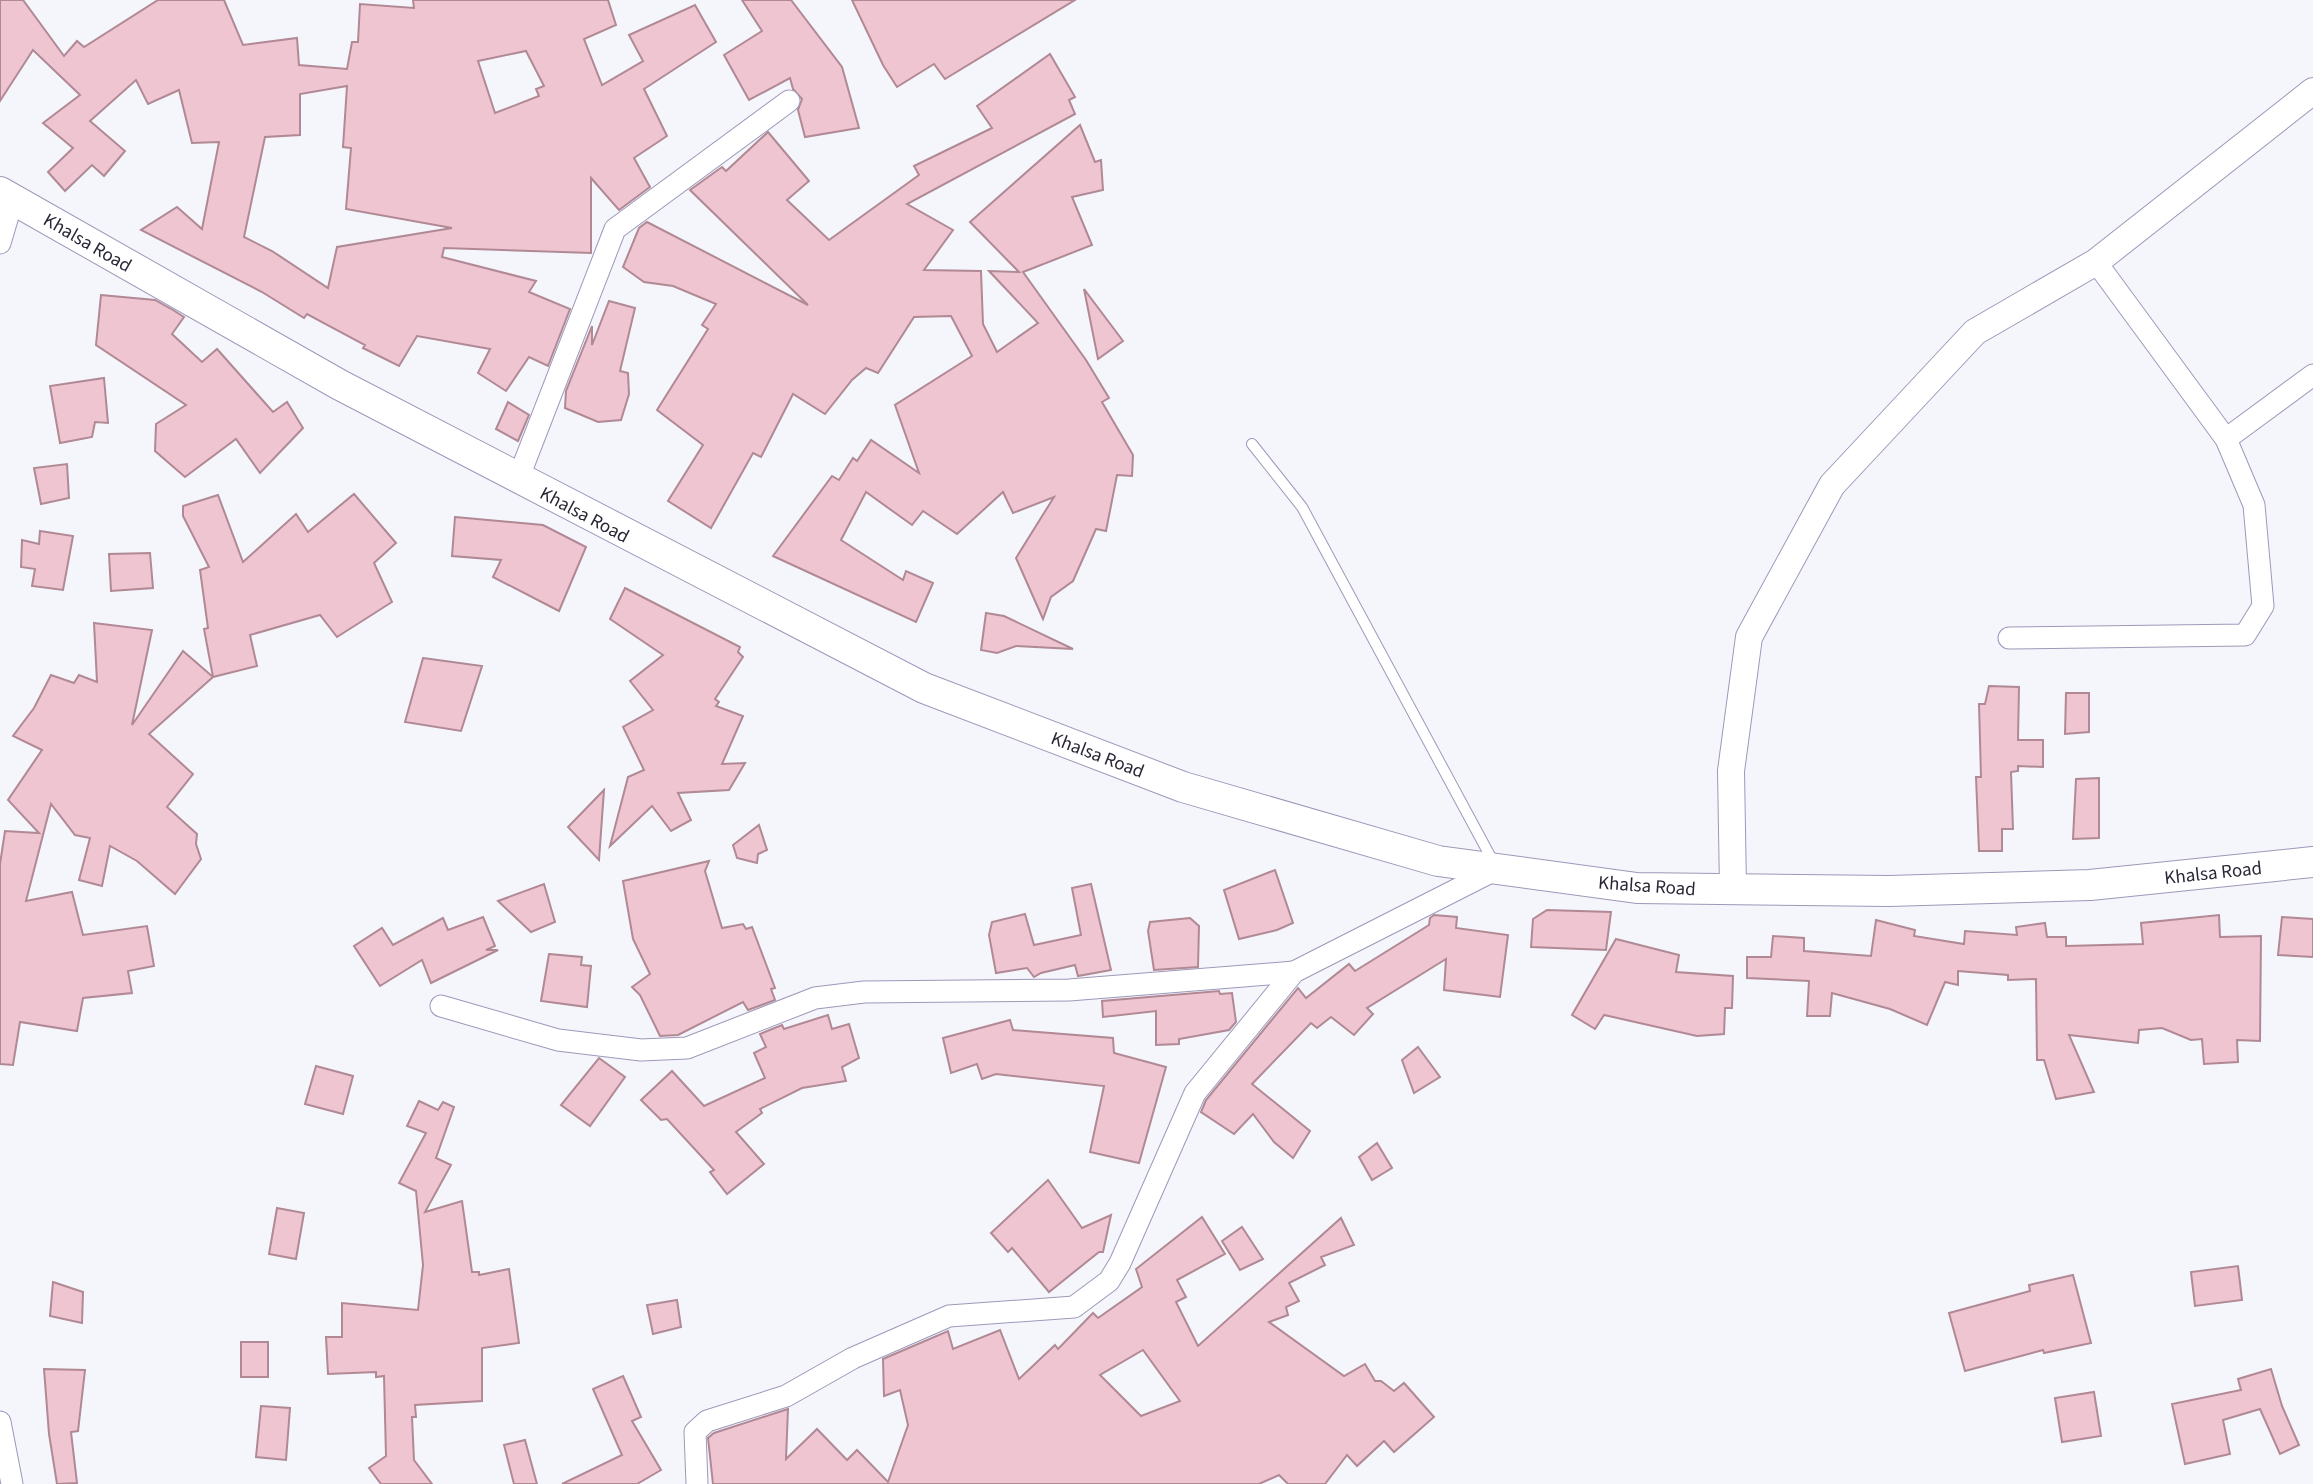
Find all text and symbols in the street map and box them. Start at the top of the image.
street label: Khalsa Road [38,207,136,279]
street label: Khalsa Road [535,480,634,550]
street label: Khalsa Road [1047,725,1148,786]
street label: Khalsa Road [2163,855,2263,892]
street label: Khalsa Road [1597,870,1697,903]

